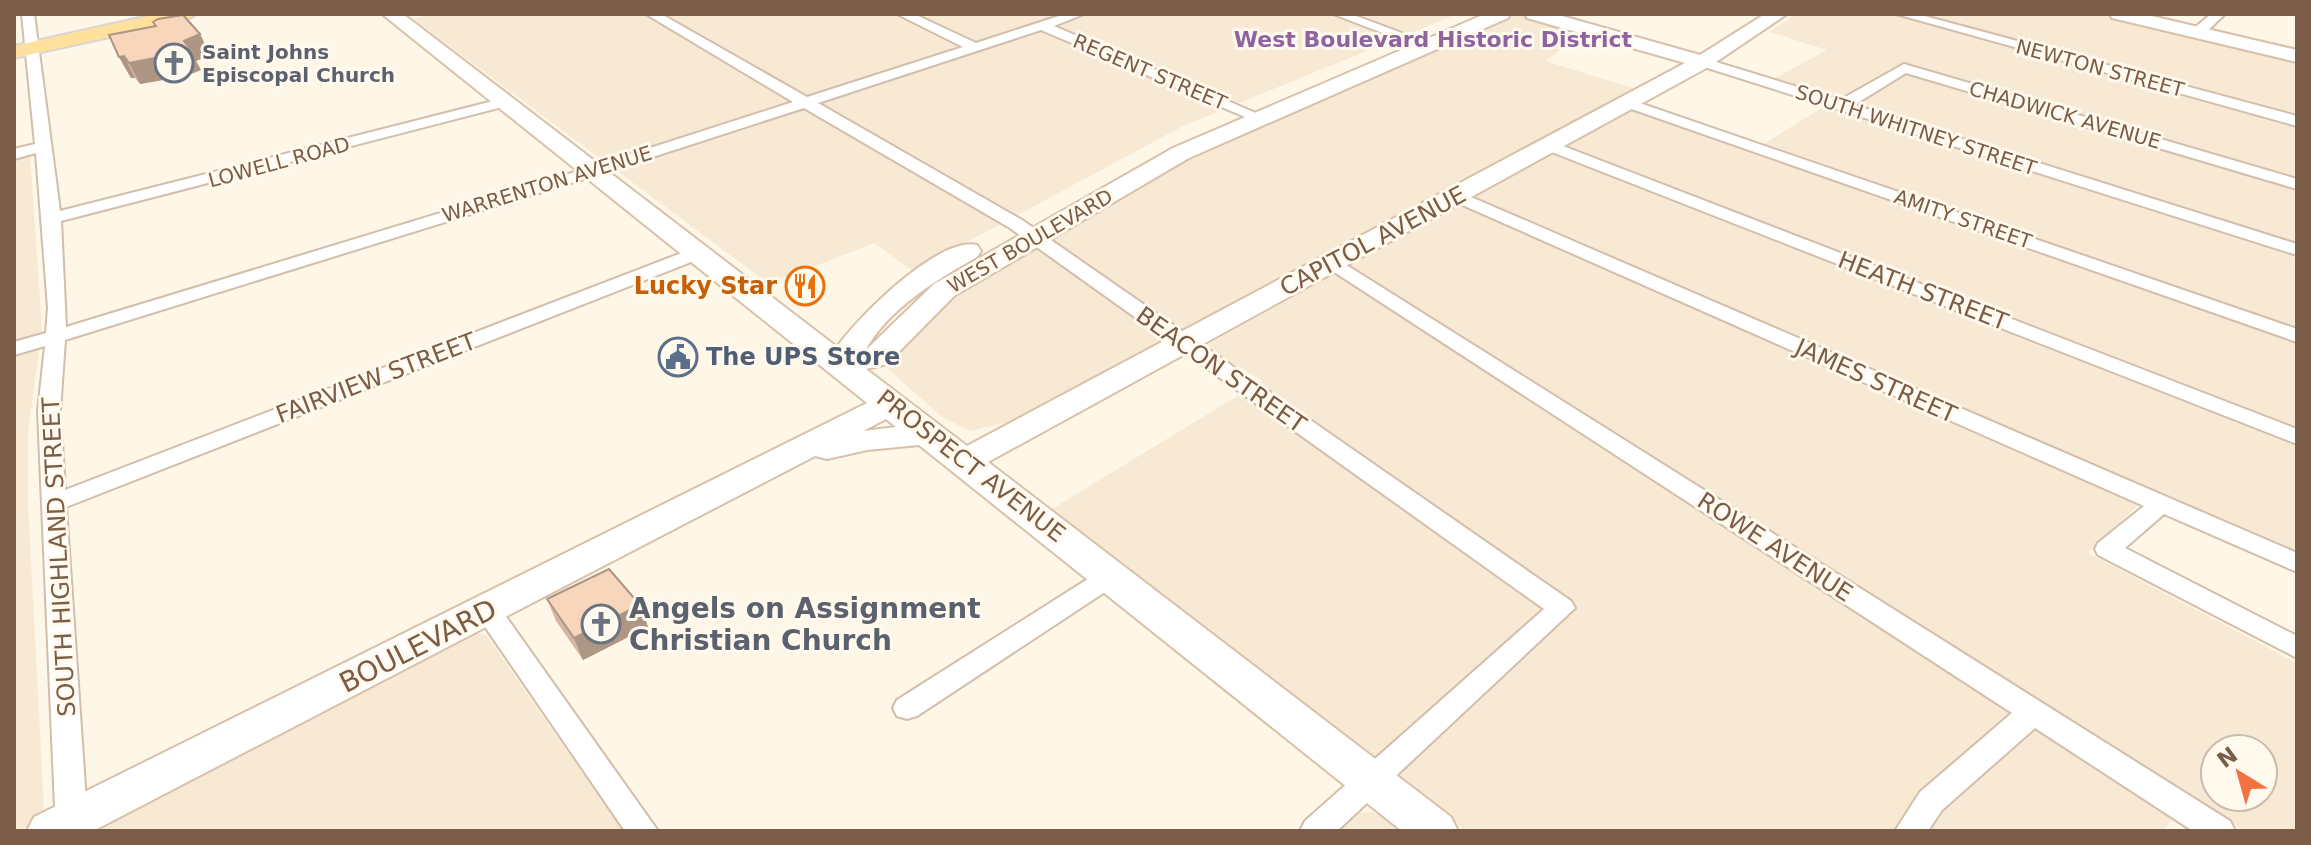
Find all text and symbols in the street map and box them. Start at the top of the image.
district label: West Boulevard Historic District [1234,27,1633,52]
street label: REGENT STREET [1070,29,1231,115]
street label: NEWTON STREET [2013,34,2187,102]
place label: Saint Johns Episcopal Church [202,40,395,87]
church icon: Saint Johns Episcopal Church [153,42,195,84]
street label: CHADWICK AVENUE [1966,76,2164,154]
street label: SOUTH WHITNEY STREET [1792,80,2040,181]
street label: LOWELL ROAD [206,132,352,192]
street label: WARRENTON AVENUE [439,141,655,227]
street label: CAPITOL AVENUE [1275,180,1471,302]
street label: WEST BOULEVARD [943,184,1117,298]
street label: AMITY STREET [1891,184,2036,254]
street label: HEATH STREET [1834,246,2012,336]
restaurant icon: Lucky Star [784,265,826,307]
place label: Lucky Star [634,272,777,300]
street label: BEACON STREET [1131,301,1311,439]
street label: FAIRVIEW STREET [272,327,480,429]
street label: JAMES STREET [1789,332,1961,429]
public building icon: The UPS Store [657,336,699,378]
place label: The UPS Store [706,343,900,371]
street label: PROSPECT AVENUE [871,384,1071,548]
street label: SOUTH HIGHLAND STREET [37,396,81,717]
street label: ROWE AVENUE [1692,486,1858,608]
street label: BOULEVARD [334,592,502,700]
place label: Angels on Assignment Christian Church [629,592,981,657]
church icon: Angels on Assignment Christian Church [580,603,622,645]
north arrow [2199,733,2279,813]
text: N [2212,742,2242,773]

